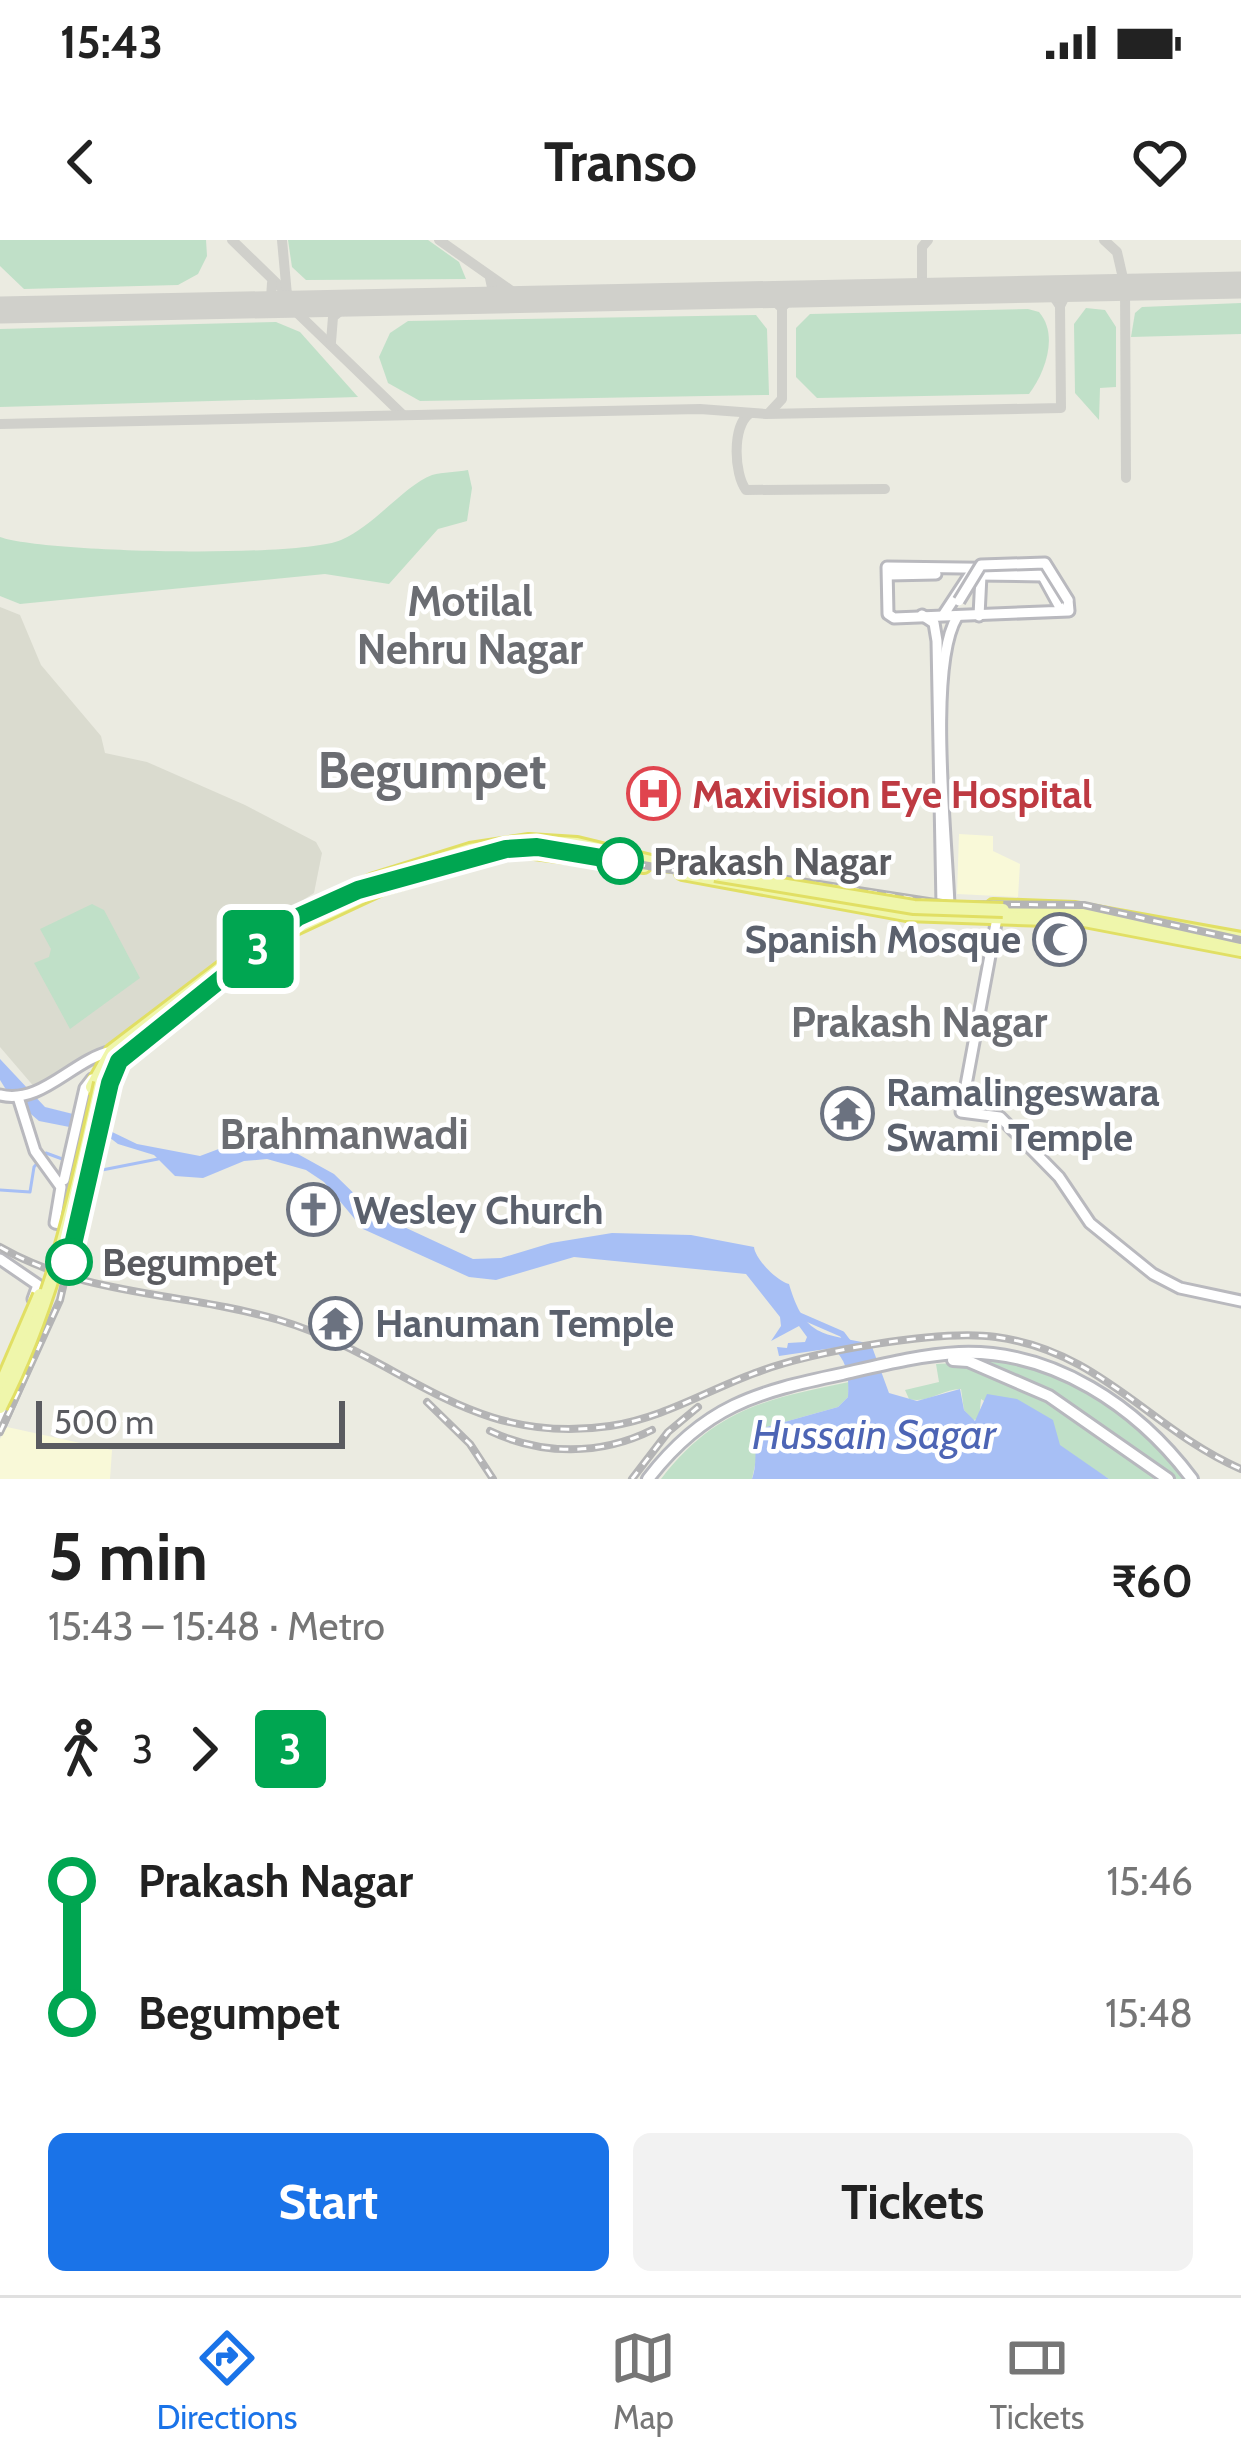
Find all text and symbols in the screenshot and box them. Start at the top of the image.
text: 15:43 [60,15,163,69]
icon: back [48,129,114,195]
text: Transo [544,129,697,195]
icon: heart [1127,129,1193,195]
district label: Motilal Nehru Nagar [357,575,583,675]
district label: Begumpet [317,739,547,801]
hospital icon: Maxivision Eye Hospital [625,766,681,822]
place label: Maxivision Eye Hospital [692,770,1092,818]
place label: Prakash Nagar [653,837,891,885]
marker: Prakash Nagar [598,839,642,883]
line badge: 3 [219,910,297,988]
mosque icon: Spanish Mosque [1032,911,1088,967]
place label: Spanish Mosque [745,915,1021,963]
text: 3 [247,923,269,975]
district label: Prakash Nagar [791,996,1047,1048]
place label: Ramalingeswara Swami Temple [886,1068,1160,1161]
temple icon: Ramalingeswara Swami Temple [819,1086,875,1142]
district label: Brahmanwadi [219,1108,469,1160]
church icon: Wesley Church [286,1182,342,1238]
place label: Wesley Church [353,1186,604,1234]
place label: Begumpet [102,1238,277,1286]
marker: Begumpet [47,1240,91,1284]
temple icon: Hanuman Temple [308,1295,364,1351]
place label: Hanuman Temple [375,1299,674,1347]
scale bar [36,1395,345,1448]
text: 500 m [54,1402,154,1442]
water label: Hussain Sagar [752,1408,998,1460]
text: 5 min [48,1516,208,1597]
text: ₹60 [1111,1554,1193,1608]
text: 15:43 – 15:48 · Metro [48,1602,385,1650]
icon: walk [48,1716,114,1782]
icon: forward [171,1716,237,1782]
text: 3 [279,1723,302,1775]
text: 3 [132,1725,153,1773]
text: Prakash Nagar [138,1854,413,1908]
text: 15:46 [1106,1857,1193,1905]
text: Begumpet [138,1986,340,2040]
text: 15:48 [1105,1989,1193,2037]
button: Start [48,2133,609,2271]
button: Tickets [633,2133,1193,2271]
tab: Directions [156,2325,298,2437]
tab: Map [610,2325,676,2437]
tab: Tickets [989,2325,1084,2437]

